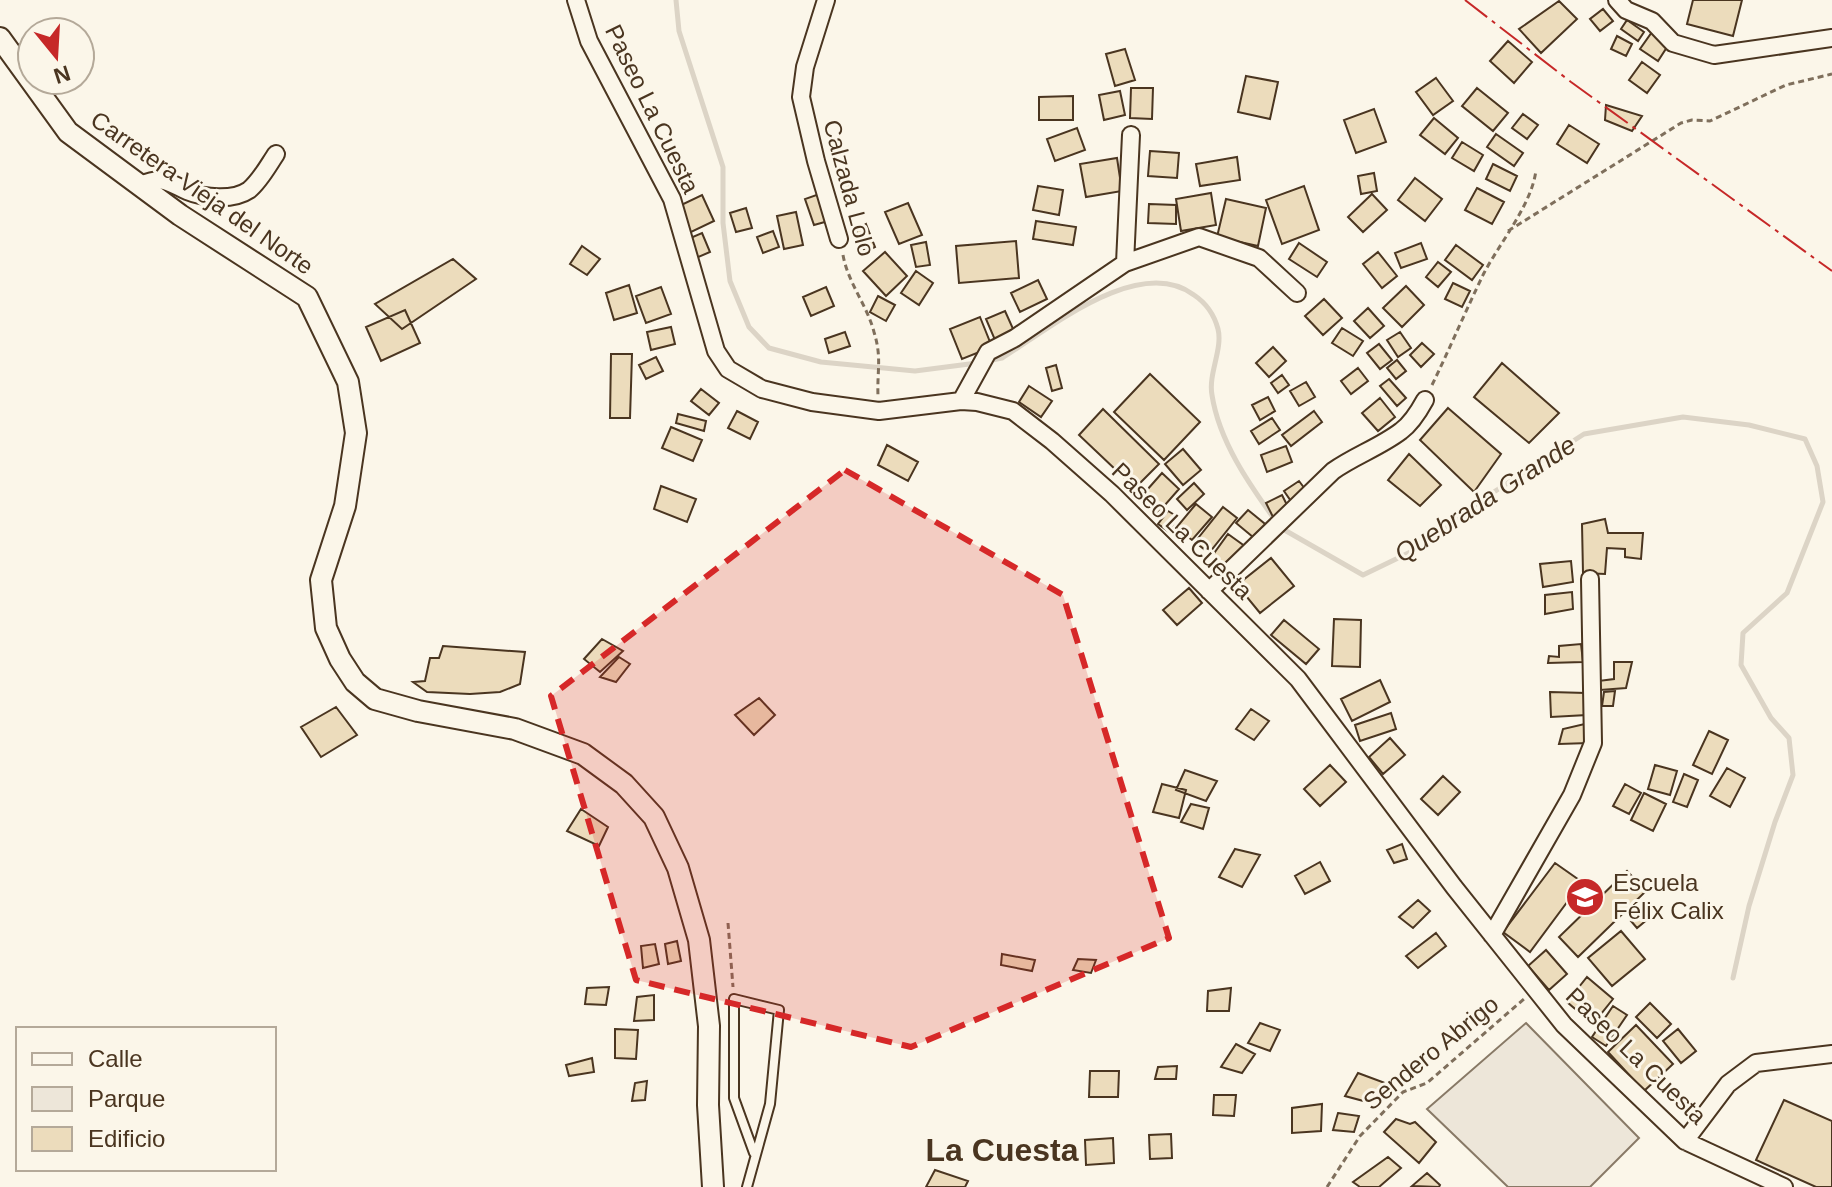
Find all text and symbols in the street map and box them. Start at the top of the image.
north arrow [16,16,96,96]
street label: Paseo La Cuesta [600,20,705,198]
text: N [51,60,73,89]
street label: Carretera Vieja del Norte [86,106,319,280]
street label: Calzada Lolo [818,117,881,259]
water label: Quebrada Grande [1389,429,1581,569]
street label: Paseo La Cuesta [1107,457,1258,605]
place label: Escuela Félix Calix [1613,869,1724,924]
school or university icon: Escuela Félix Calix [1564,876,1606,918]
street label: Paseo La Cuesta [1561,982,1712,1130]
street label: Sendero Abrigo [1358,990,1503,1115]
legend [16,1027,276,1171]
text: Calle [88,1045,143,1072]
text: Parque [88,1085,165,1112]
text: Edificio [88,1125,165,1152]
district label: La Cuesta [926,1132,1079,1168]

